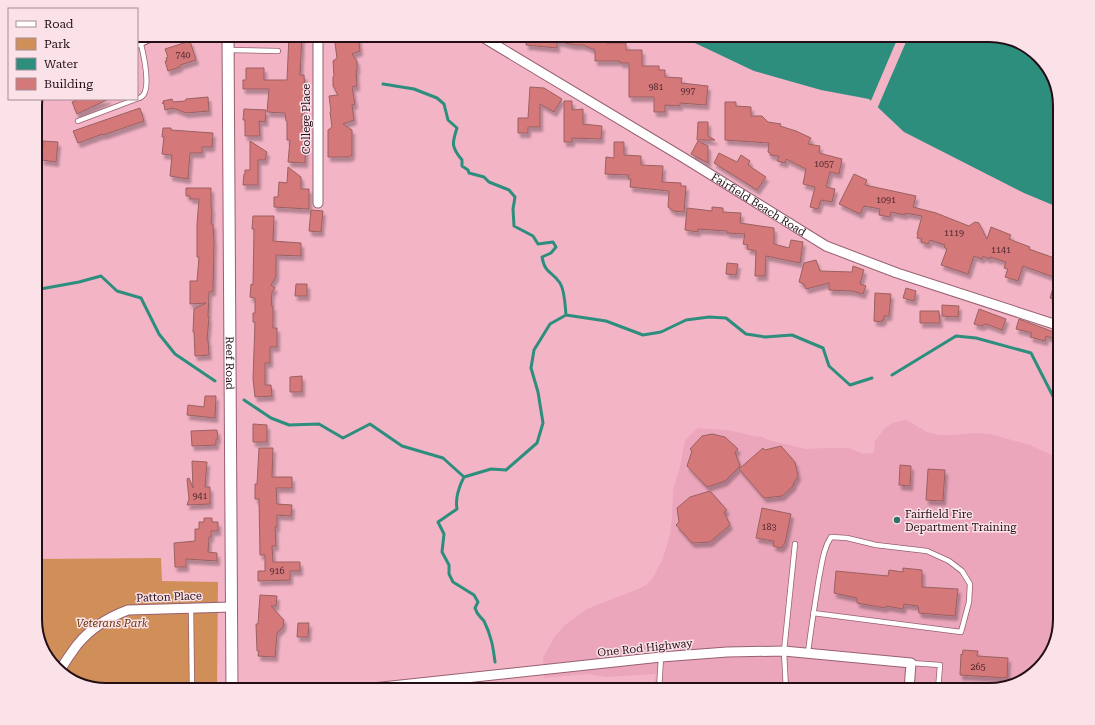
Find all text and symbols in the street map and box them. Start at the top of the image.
legend [8,8,138,100]
text: Road [44,17,74,31]
text: Park [44,37,71,51]
house number: 740 [175,50,191,60]
text: Water [44,57,78,71]
text: Building [44,77,93,91]
house number: 981 [648,82,664,92]
street label: College Place [300,84,313,154]
house number: 997 [680,86,696,96]
house number: 1057 [814,159,834,169]
street label: Fairfield Beach Road [709,170,809,239]
house number: 1091 [876,195,896,205]
house number: 1119 [944,228,964,238]
house number: 1141 [991,245,1011,255]
street label: Reef Road [223,336,237,390]
house number: 941 [192,491,208,501]
place label: Fairfield Fire Department Training [905,508,1017,534]
marker: Fairfield Fire Department Training [892,515,902,525]
house number: 183 [761,522,777,532]
house number: 916 [269,566,285,576]
street label: Patton Place [136,589,202,605]
park label: Veterans Park [76,617,148,630]
street label: One Rod Highway [597,636,694,659]
house number: 265 [970,662,986,672]

